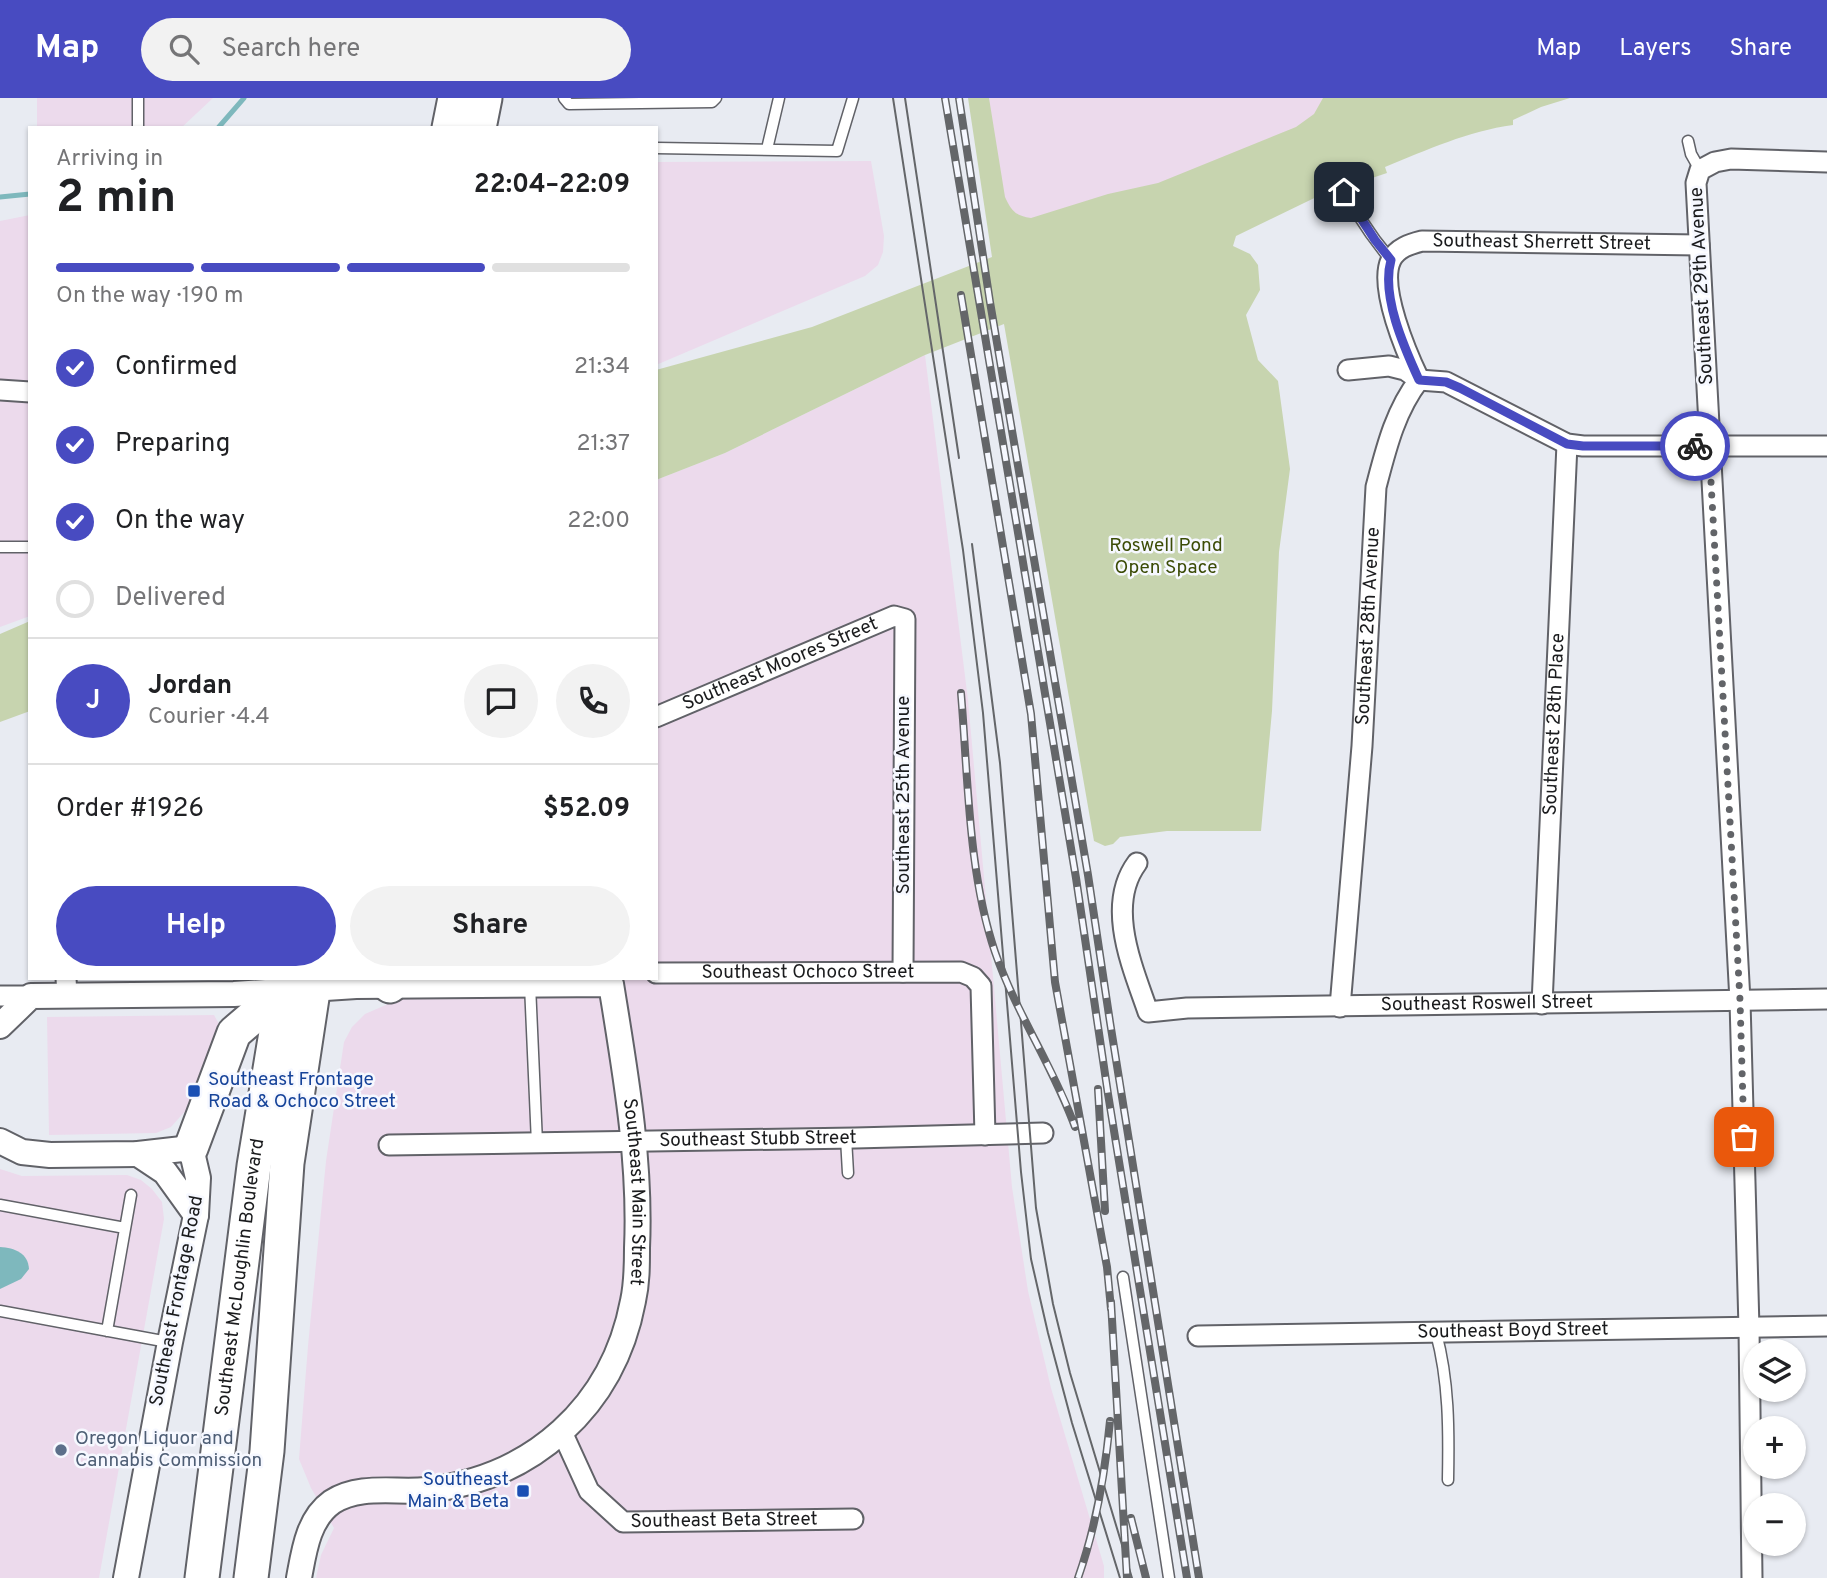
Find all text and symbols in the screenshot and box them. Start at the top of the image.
search box [141,18,631,81]
text: Map [35,28,99,70]
icon: search [165,30,203,68]
text: Search here [221,33,360,66]
text: Map [1536,34,1581,64]
text: Layers [1619,34,1691,64]
text: Share [1729,34,1792,64]
text: Arriving in [56,145,163,174]
pin [1314,162,1374,222]
text: 22:04–22:09 [474,169,630,202]
text: 2 min [56,170,176,229]
icon: home [1325,173,1363,211]
street label: Southeast 29th Avenue [1685,186,1719,386]
street label: Southeast Sherrett Street [1432,229,1651,256]
text: On the way · 190 m [56,282,244,311]
icon: check [56,349,94,387]
text: Confirmed [115,351,238,384]
text: 21:34 [574,353,630,382]
courier [1660,411,1730,481]
icon: check [56,426,94,464]
icon: bike [1676,427,1714,465]
text: Preparing [115,428,230,461]
text: 21:37 [577,430,630,459]
icon: check [56,503,94,541]
text: On the way [115,505,245,538]
text: 22:00 [567,507,630,536]
street label: Southeast 28th Avenue [1351,526,1386,726]
park label: Roswell Pond Open Space [1109,534,1223,580]
text: Delivered [115,582,226,615]
street label: Southeast Moores Street [679,612,882,716]
street label: Southeast 28th Place [1538,632,1571,816]
button: chat [464,664,538,738]
button: phone [556,664,630,738]
text: Jordan [148,670,232,703]
text: J [86,685,100,718]
street label: Southeast 25th Avenue [892,696,916,894]
text: Courier · 4.4 [148,703,270,732]
text: Order #1926 [56,793,204,826]
text: $52.09 [543,793,630,826]
button: Help [56,886,336,966]
button: Share [350,886,630,966]
street label: Southeast Ochoco Street [702,960,914,985]
street label: Southeast Roswell Street [1381,990,1593,1017]
place label: Southeast Frontage Road & Ochoco Street [208,1068,396,1114]
marker: Southeast Frontage Road & Ochoco Street [186,1083,202,1099]
street label: Southeast Main Street [617,1097,650,1287]
pin [1714,1107,1774,1167]
icon: bag [1725,1118,1763,1156]
street label: Southeast Stubb Street [659,1126,857,1153]
street label: Southeast McLoughlin Boulevard [211,1137,270,1418]
street label: Southeast Frontage Road [145,1194,209,1408]
street label: Southeast Boyd Street [1417,1317,1609,1345]
map controls [1743,1339,1806,1556]
button: layers [1743,1339,1806,1402]
button: + [1743,1416,1806,1479]
place label: Oregon Liquor and Cannabis Commission [75,1427,262,1473]
marker: Oregon Liquor and Cannabis Commission [53,1442,69,1458]
place label: Southeast Main & Beta [407,1468,509,1514]
marker: Southeast Main & Beta [515,1483,531,1499]
button: − [1743,1493,1806,1556]
street label: Southeast Beta Street [630,1507,818,1534]

